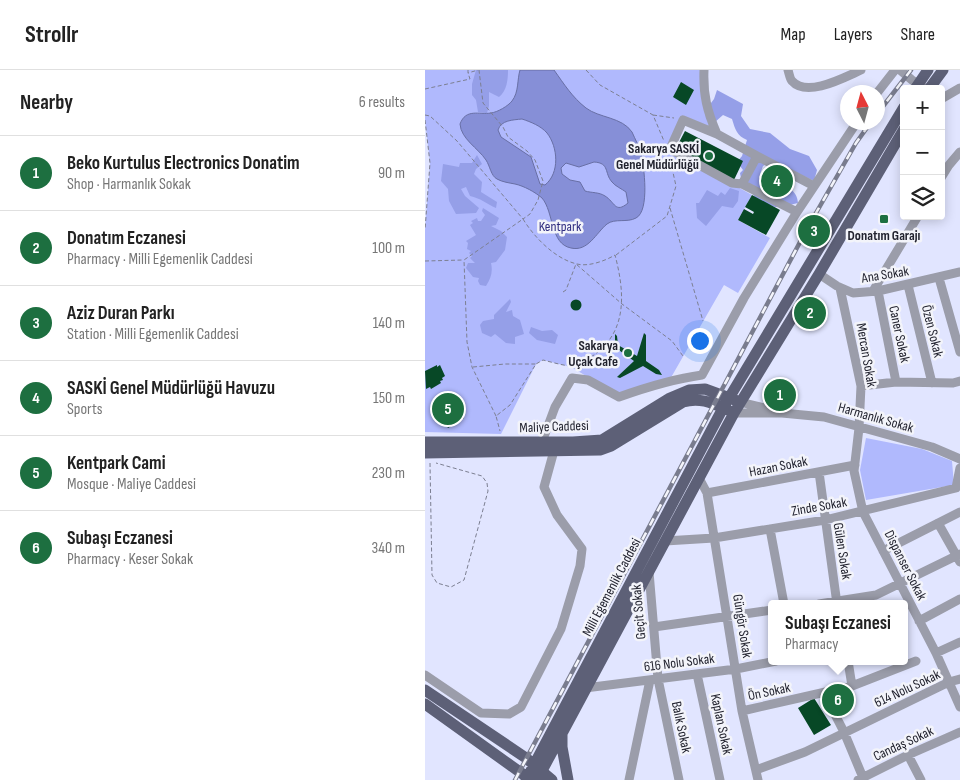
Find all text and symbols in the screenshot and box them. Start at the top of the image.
text: Strollr [25,20,79,49]
text: Map [781,24,806,45]
text: Layers [834,24,873,45]
text: Share [901,24,935,45]
north arrow [840,85,885,130]
map controls [900,85,945,220]
button: + [900,85,945,130]
text: Nearby [20,90,73,115]
text: 6 results [359,93,405,112]
button: − [900,130,945,175]
place label: Sakarya SASKİ Genel Müdürlüğü [616,140,699,173]
marker: Sakarya SASKİ Genel Müdürlüğü [703,150,715,162]
text: Beko Kurtulus Electronics Donatim [67,152,300,175]
pin: 4 [761,162,793,200]
text: 1 [33,164,39,183]
text: 90 m [378,164,405,183]
text: Shop · Harmanlık Sokak [67,175,191,194]
button: layers [900,175,945,220]
pin: 3 [798,212,830,250]
marker: Donatım Garajı [878,213,890,225]
park label: Kentpark [539,218,582,235]
text: Donatım Eczanesi [67,227,186,250]
place label: Donatım Garajı [848,227,921,244]
text: 2 [32,239,40,258]
text: 100 m [372,239,405,258]
text: Pharmacy · Milli Egemenlik Caddesi [67,250,253,269]
street label: Ana Sokak [859,262,911,287]
pin: 2 [794,294,826,332]
text: Aziz Duran Parkı [67,302,175,325]
street label: Özen Sokak [918,303,947,360]
street label: Caner Sokak [885,304,914,365]
text: 3 [32,314,40,333]
text: 140 m [373,314,405,333]
street label: Mercan Sokak [853,322,881,389]
text: Station · Milli Egemenlik Caddesi [67,325,239,344]
your location [687,328,713,354]
place label: Sakarya Uçak Cafe [568,337,618,370]
marker: Sakarya Uçak Cafe [622,347,634,359]
pin: 1 [764,376,796,414]
text: SASKİ Genel Müdürlüğü Havuzu [67,377,275,400]
text: 4 [32,389,40,408]
text: 150 m [373,389,405,408]
pin: 5 [432,390,464,428]
street label: Harmanlık Sokak [836,399,916,437]
text: Sports [67,400,102,419]
street label: Maliye Caddesi [519,417,589,436]
text: Kentpark Cami [67,452,166,475]
street label: Hazan Sokak [748,452,809,480]
text: 5 [32,464,40,483]
text: 230 m [372,464,405,483]
text: Mosque · Maliye Caddesi [67,475,196,494]
street label: Zinde Sokak [790,493,849,520]
street label: Gülen Sokak [830,521,855,581]
text: Subaşı Eczanesi [67,527,173,550]
street label: Dispanser Sokak [881,527,931,604]
street label: Milli Egemenlik Caddesi [578,535,644,639]
text: 6 [32,539,40,558]
text: 340 m [372,539,405,558]
text: Pharmacy · Keser Sokak [67,550,193,569]
street label: Geçit Sokak [628,583,649,640]
street label: Güngör Sokak [729,593,756,660]
popup [768,600,908,665]
text: Subaşı Eczanesi [785,612,891,635]
text: Pharmacy [785,635,838,654]
street label: 616 Nolu Sokak [643,650,716,675]
street label: 614 Nolu Sokak [872,666,943,711]
street label: Ön Sokak [746,679,793,704]
pin: 6 [822,681,854,719]
street label: Kaplan Sokak [707,692,736,757]
street label: Balık Sokak [668,700,695,755]
street label: Candaş Sokak [870,722,937,765]

